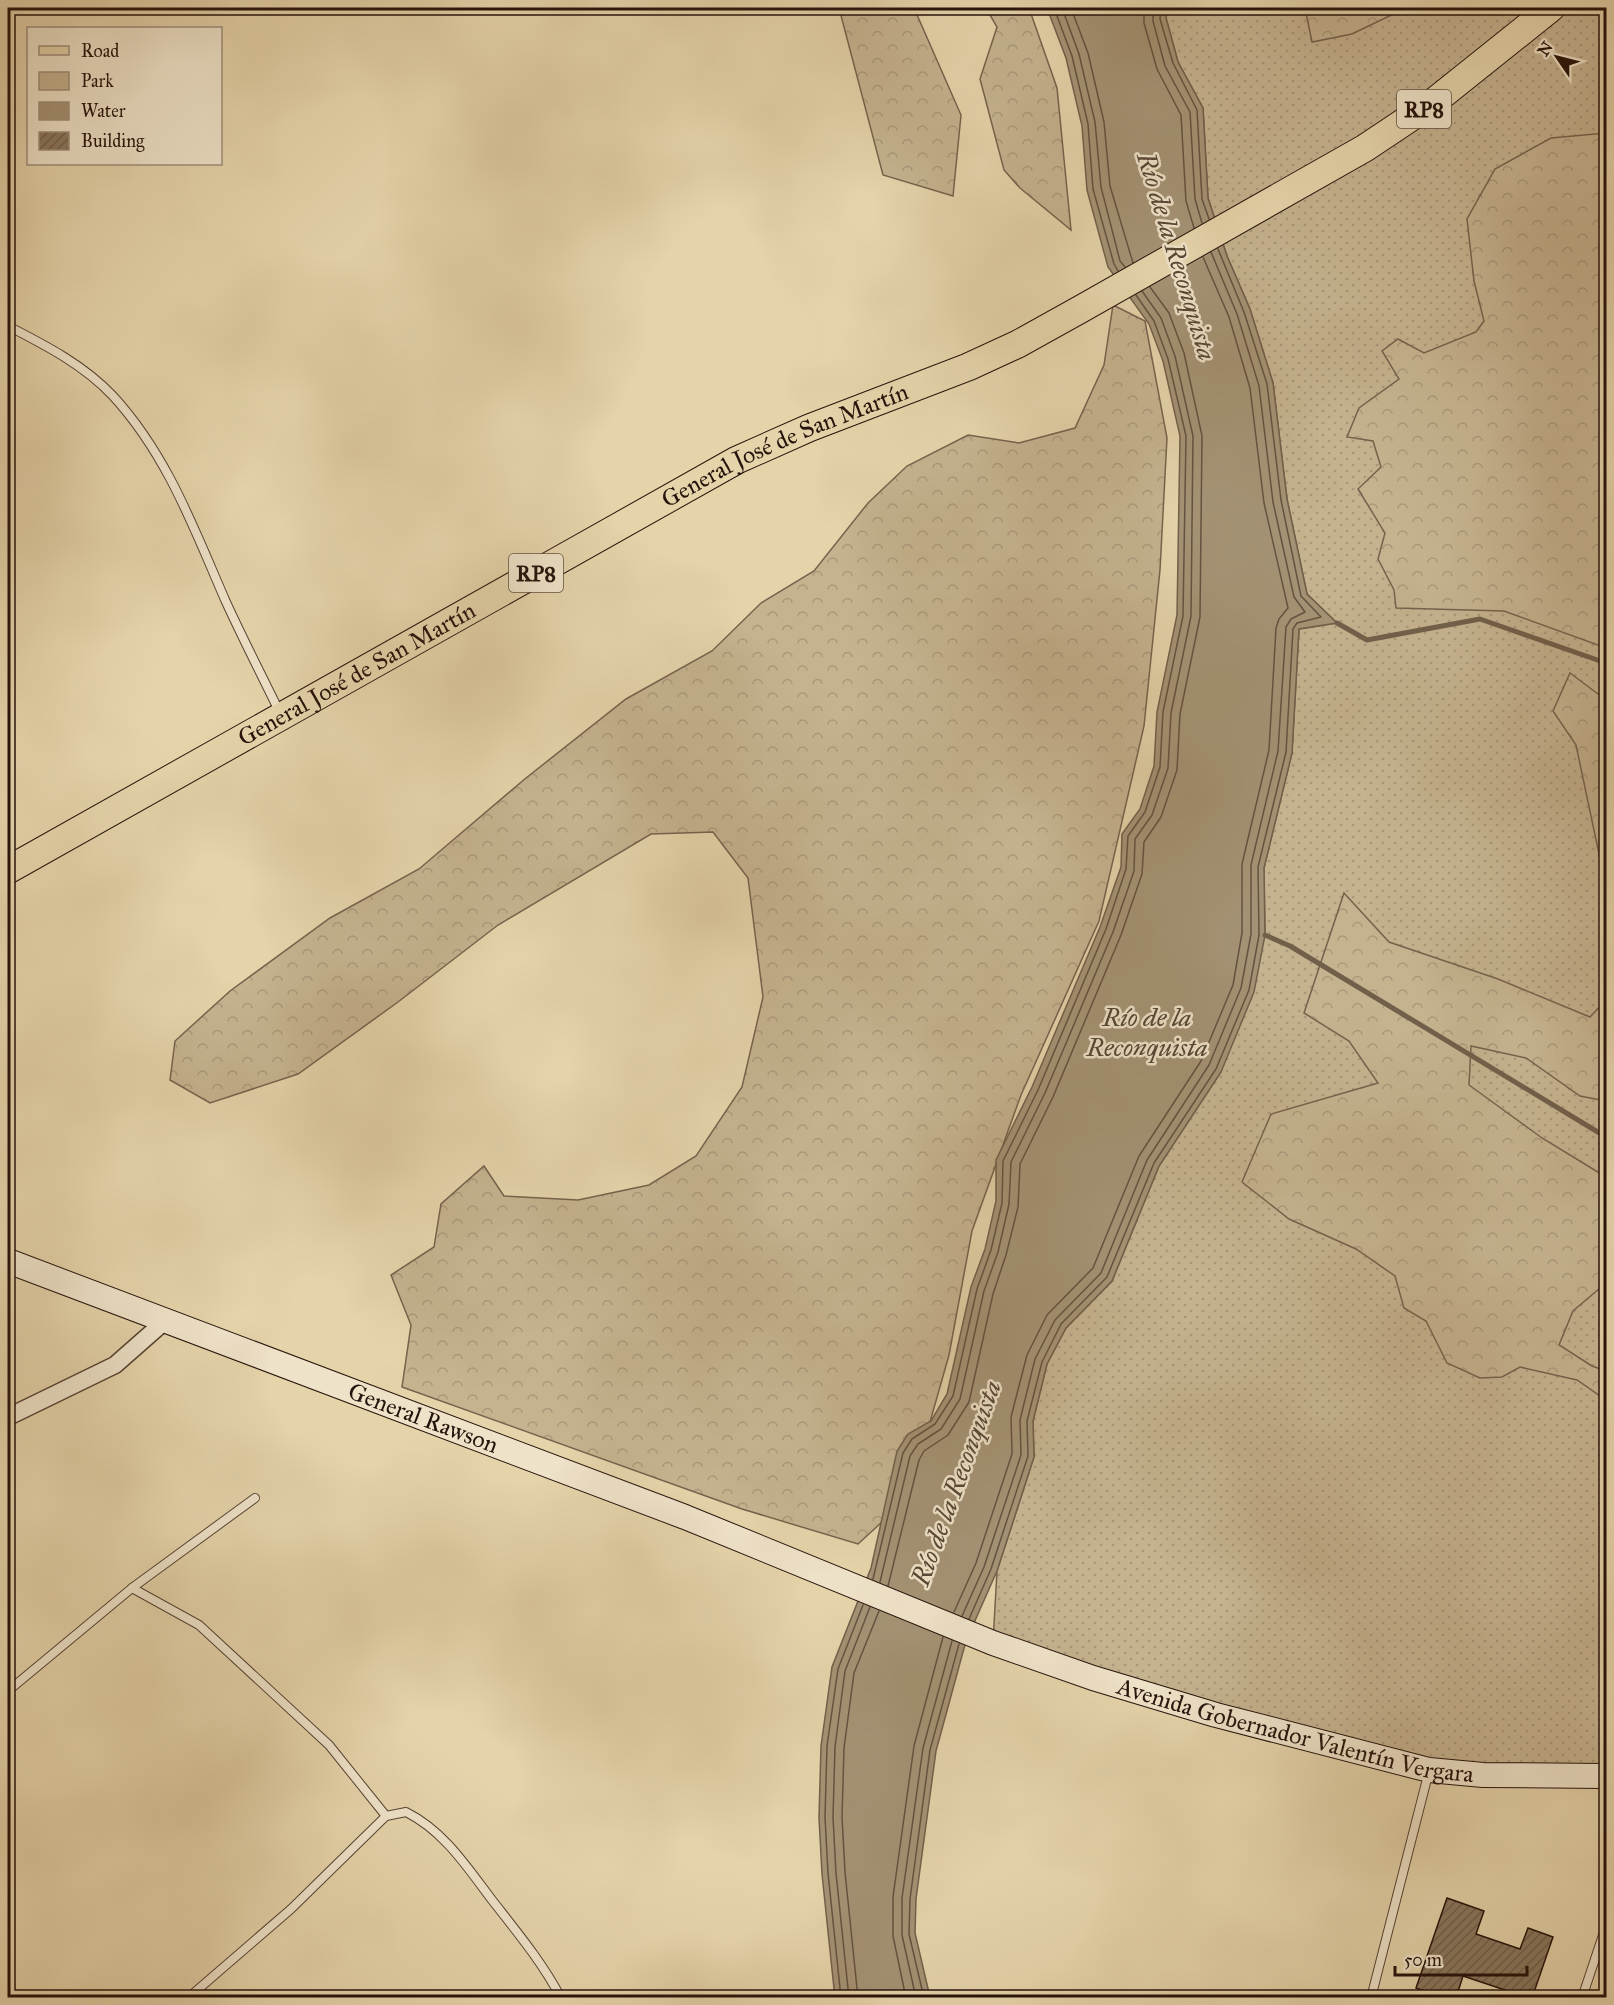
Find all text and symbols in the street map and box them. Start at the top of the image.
legend [27,27,222,165]
north arrow [1527,27,1587,87]
text: N [1533,37,1557,60]
text: Road [81,40,119,62]
text: Park [81,70,114,92]
road number: RP8 [1397,90,1451,128]
text: Water [81,100,126,122]
text: Building [81,130,145,153]
water label: Río de la Reconquista [1130,147,1224,364]
street label: General José de San Martín [656,376,912,514]
road number: RP8 [509,554,563,592]
street label: General José de San Martín [232,595,481,753]
water label: Río de la Reconquista [1085,1001,1208,1063]
street label: General Rawson [344,1376,503,1460]
water label: Río de la Reconquista [904,1376,1008,1591]
street label: Avenida Gobernador Valentín Vergara [1112,1671,1476,1789]
scale bar [1395,1939,1527,1977]
text: 50 m [1404,1949,1442,1971]

